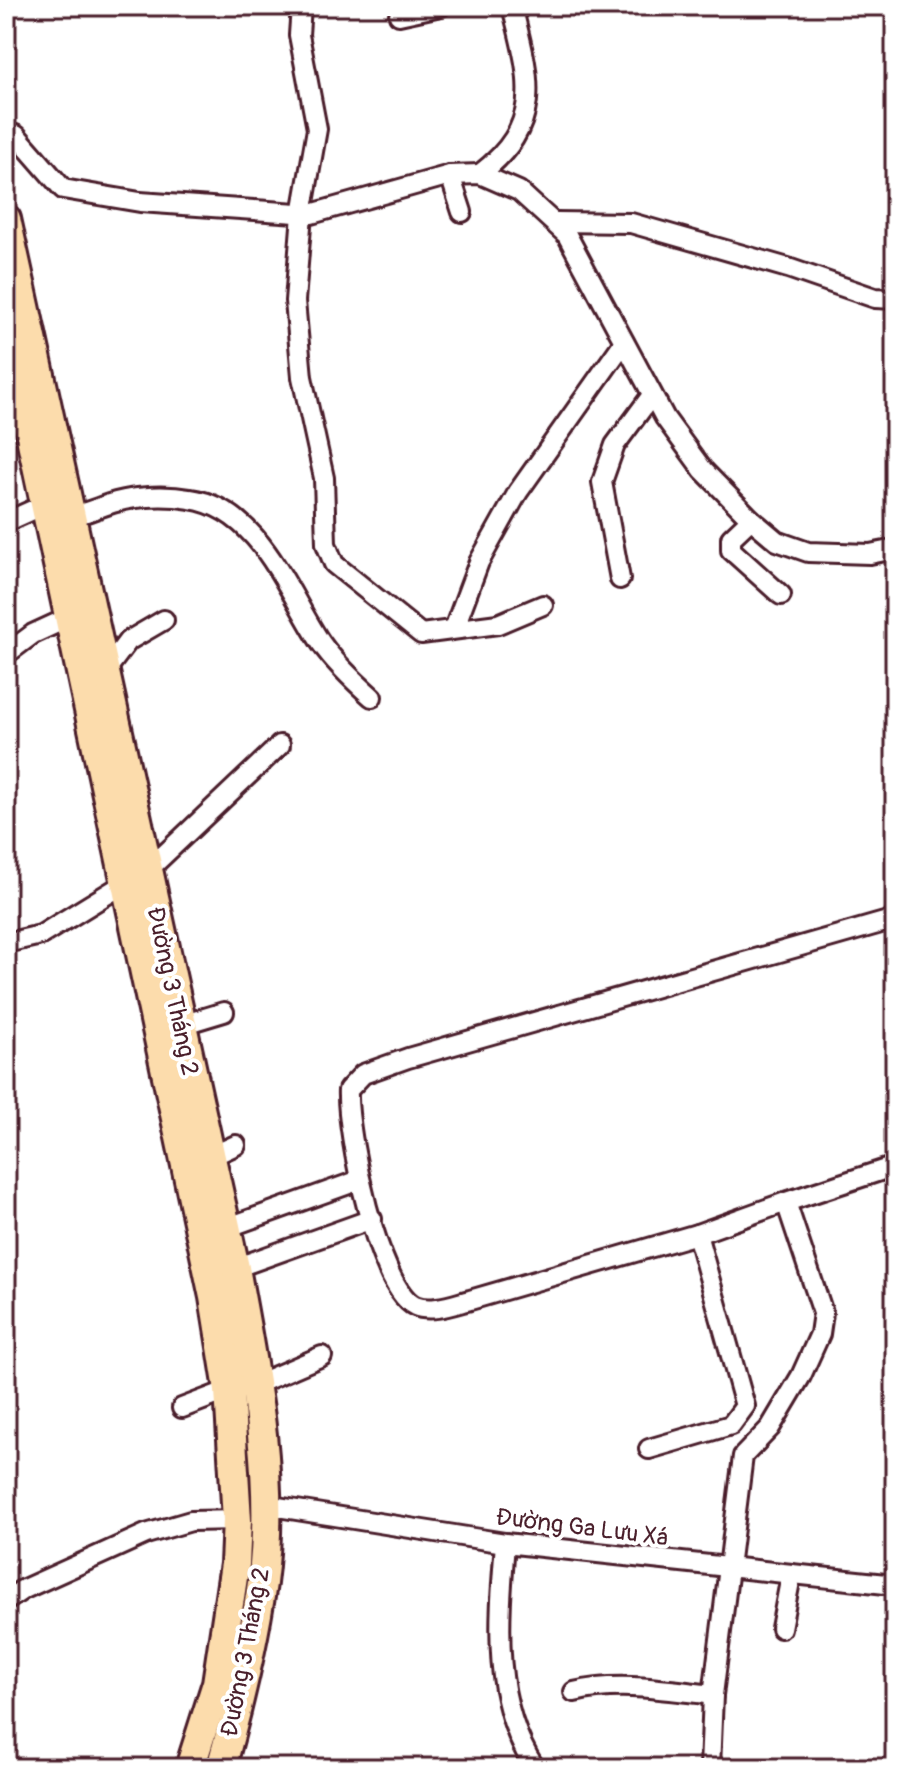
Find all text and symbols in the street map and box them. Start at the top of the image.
street label: Đường 3 Tháng 2 [140,904,205,1078]
street label: Đường Ga Lưu Xá [494,1503,670,1552]
street label: Đường 3 Tháng 2 [215,1565,276,1739]

